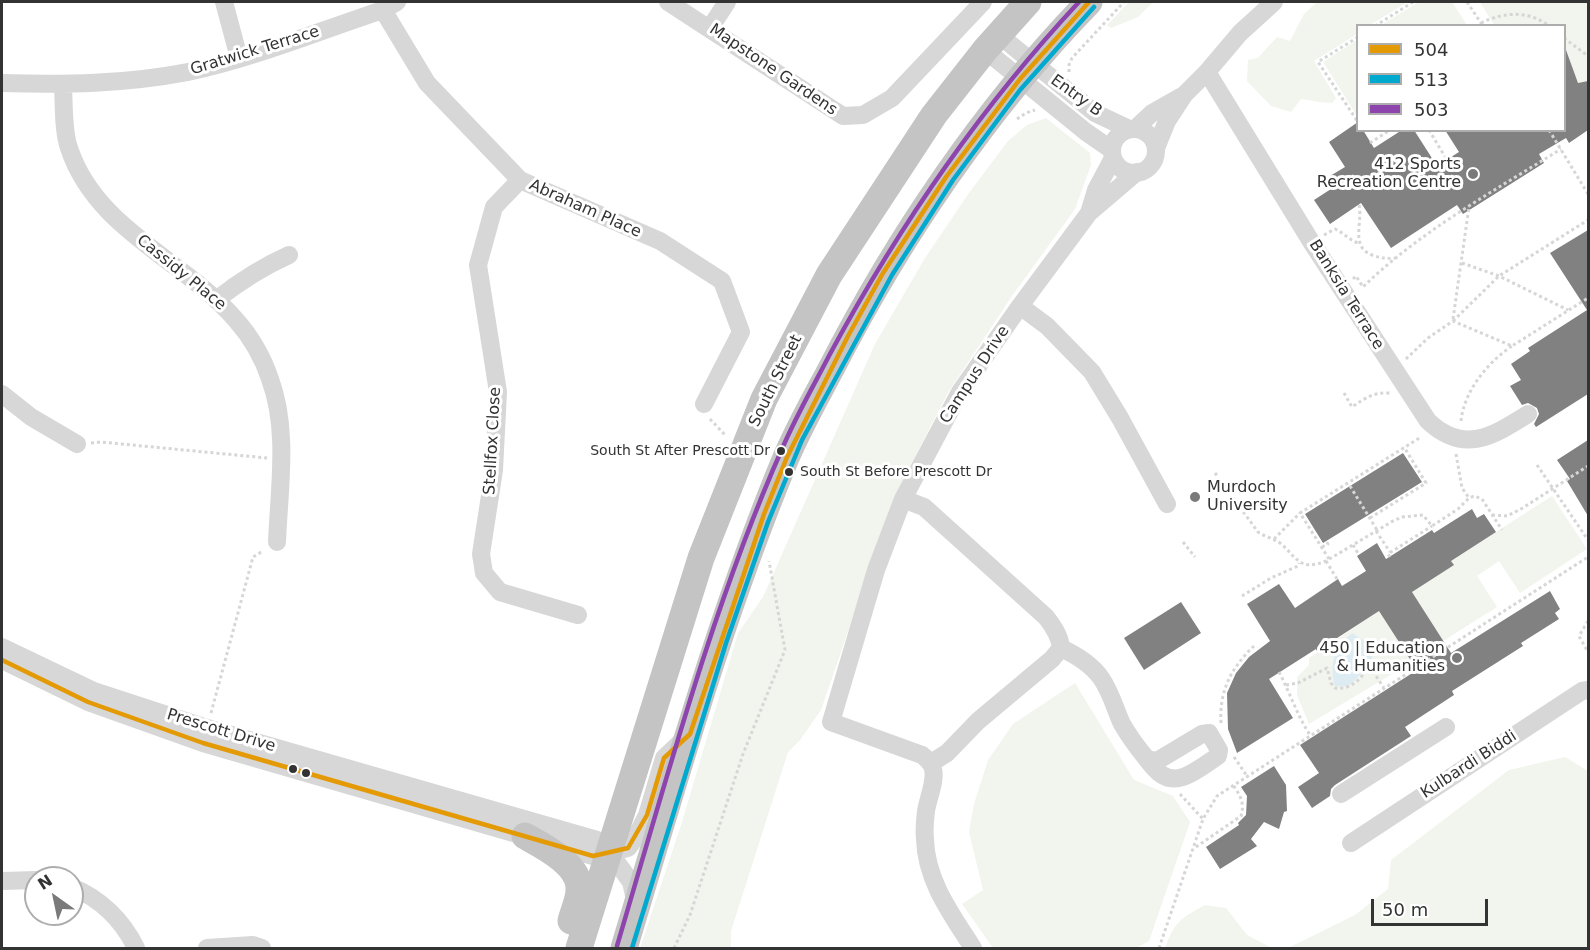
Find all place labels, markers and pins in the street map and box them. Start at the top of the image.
place label: 412 Sports Recreation Centre [1317,155,1461,193]
marker: 412 Sports Recreation Centre [1466,167,1480,181]
place label: South St After Prescott Dr [590,443,770,459]
marker: South St After Prescott Dr [775,445,787,457]
place label: South St Before Prescott Dr [800,464,992,480]
marker: South St Before Prescott Dr [783,466,795,478]
place label: Murdoch University [1207,478,1288,516]
marker: Murdoch University [1188,490,1202,504]
place label: 450 | Education & Humanities [1319,639,1445,677]
marker: 450 | Education & Humanities [1450,651,1464,665]
unlabelled marker [287,763,299,775]
unlabelled marker [300,767,312,779]

